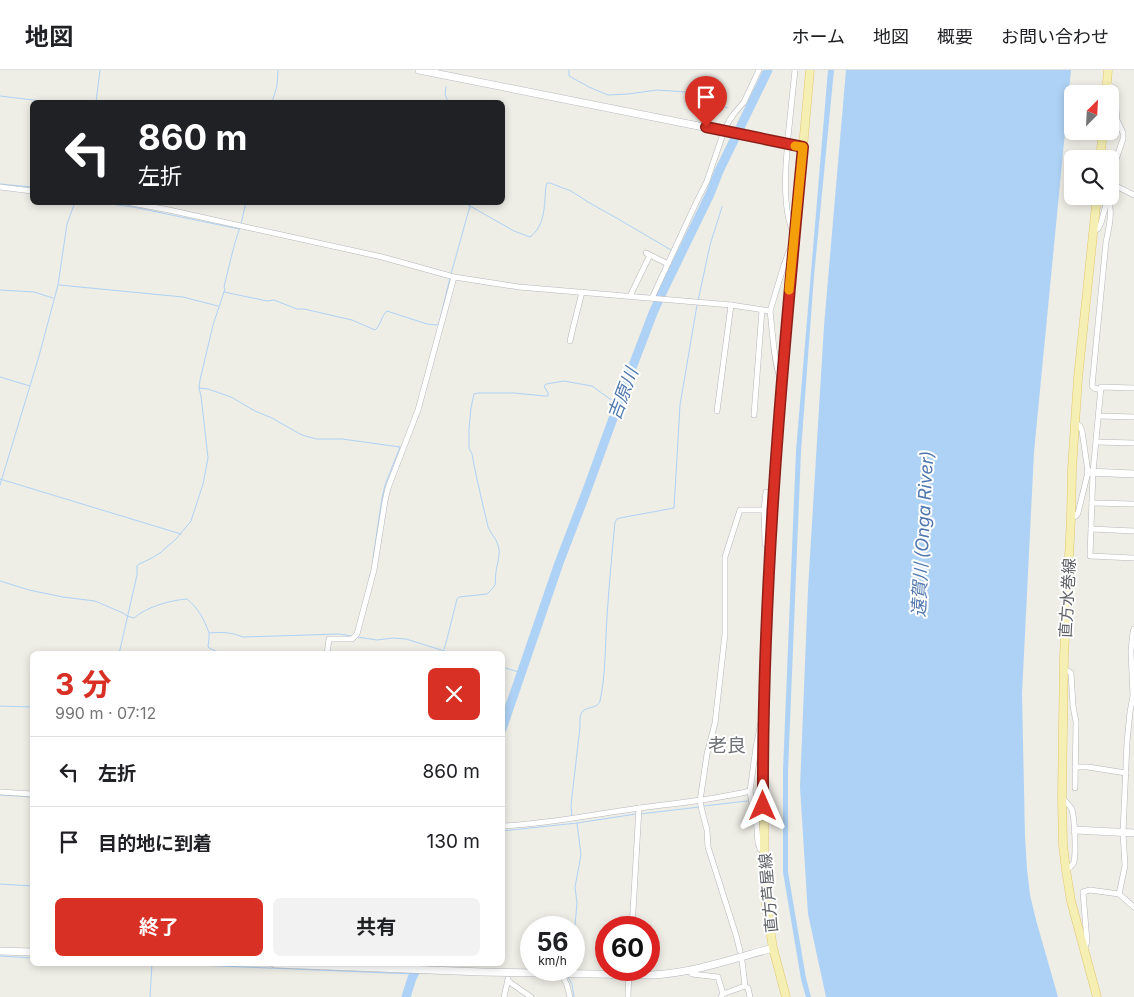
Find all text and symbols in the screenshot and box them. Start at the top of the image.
text: 地図 [25,22,73,51]
text: ホーム [792,26,845,47]
text: 地図 [873,26,909,47]
text: 概要 [937,26,973,47]
text: お問い合わせ [1001,26,1109,47]
pin [685,76,727,127]
icon: arrive [692,83,720,111]
north arrow [1064,85,1119,140]
map controls [1064,85,1119,205]
text: 860 m [138,116,247,158]
icon: left [55,120,120,185]
button: search [1064,150,1119,205]
text: 左折 [138,163,182,189]
water label: 吉原川 [603,363,643,423]
water label: 遠賀川 (Onga River) [908,450,937,618]
street label: 直方水巻線 [1055,558,1079,638]
text: 3 分 [55,666,111,702]
button: close [428,668,480,720]
text: 990 m · 07:12 [55,703,156,723]
district label: 老良 [708,734,746,757]
icon: left [55,758,83,786]
text: 860 m [422,760,480,783]
text: 左折 [98,762,136,785]
position arrow [736,779,788,831]
icon: arrive [55,828,83,856]
text: 130 m [427,830,480,853]
text: 目的地に到着 [98,832,212,855]
street label: 直方芦屋線 [755,852,781,934]
button: 終了 [55,898,263,956]
button: 共有 [273,898,480,956]
speed limit sign: 60 [595,916,660,981]
text: 56 [536,927,569,957]
text: km/h [538,953,567,968]

